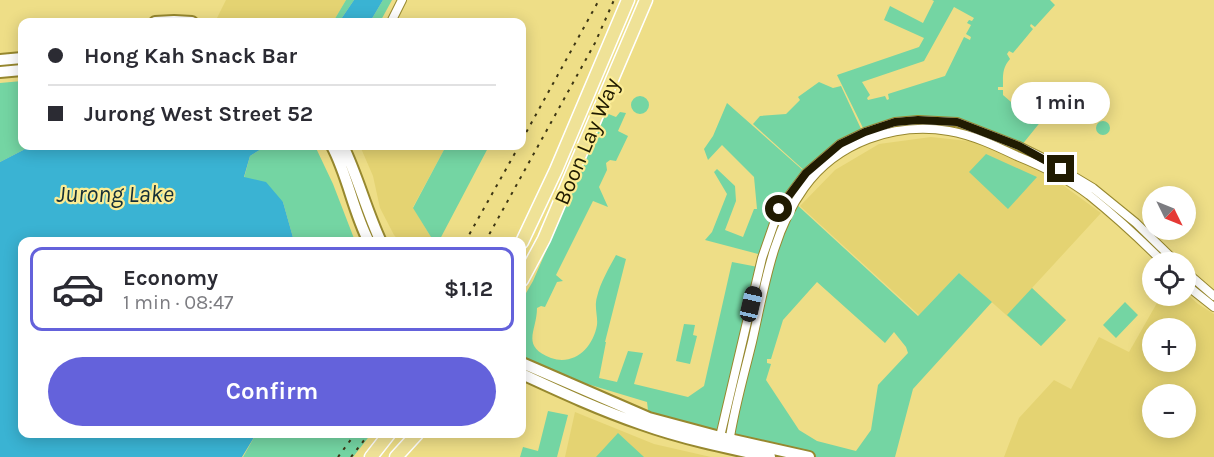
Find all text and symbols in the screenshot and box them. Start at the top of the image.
text: Hong Kah Snack Bar [84,43,297,69]
street label: Boon Lay Way [549,74,625,209]
callout: 1 min [1012,82,1110,124]
text: 1 min [1035,91,1086,114]
text: Jurong West Street 52 [84,101,313,127]
route end [1047,155,1074,182]
water label: Jurong Lake [56,180,174,208]
north arrow [1142,186,1196,240]
map controls [1142,186,1196,438]
route start [765,195,792,222]
button: locate [1142,252,1196,306]
icon: car [51,262,105,316]
text: Economy [123,265,218,291]
text: $1.12 [444,276,493,302]
car [738,284,764,324]
text: 1 min · 08:47 [123,291,234,314]
button: + [1142,318,1196,372]
button: Confirm [48,357,496,426]
button: − [1142,384,1196,438]

